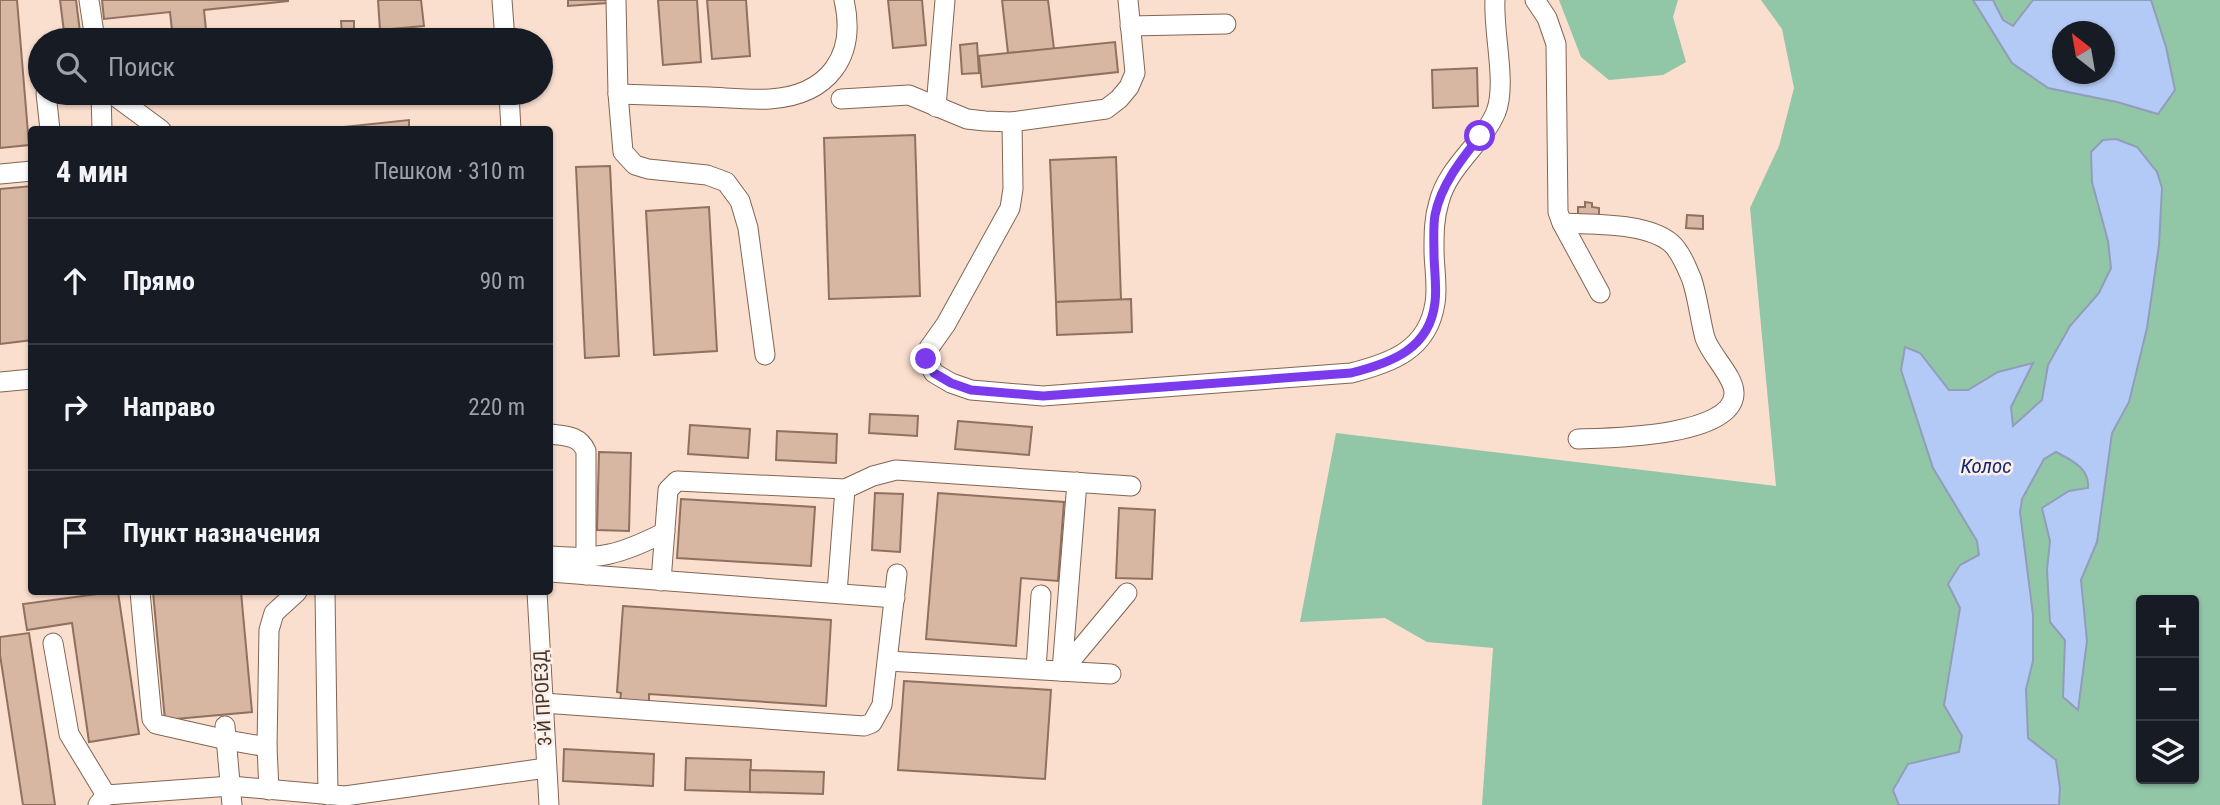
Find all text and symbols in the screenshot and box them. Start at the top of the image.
north arrow [2052,21,2115,84]
search box [28,28,553,105]
icon: search [52,48,90,86]
text: Поиск [108,52,175,82]
route start [1464,120,1495,151]
text: 4 мин [56,154,128,189]
text: Пешком · 310 m [374,158,525,185]
icon: ahead [56,262,94,300]
text: Прямо [123,266,195,296]
text: 90 m [480,268,525,295]
route end [910,343,941,374]
icon: right [56,388,94,426]
text: Направо [123,392,215,422]
text: 220 m [468,394,525,421]
water label: Колос [1960,454,2012,478]
icon: arrive [56,514,94,552]
text: Пункт назначения [123,518,321,548]
map controls [2136,595,2199,784]
button: + [2136,595,2199,658]
street label: 3-Й ПРОЕЗД [529,650,556,746]
button: − [2136,658,2199,721]
button: layers [2136,721,2199,784]

